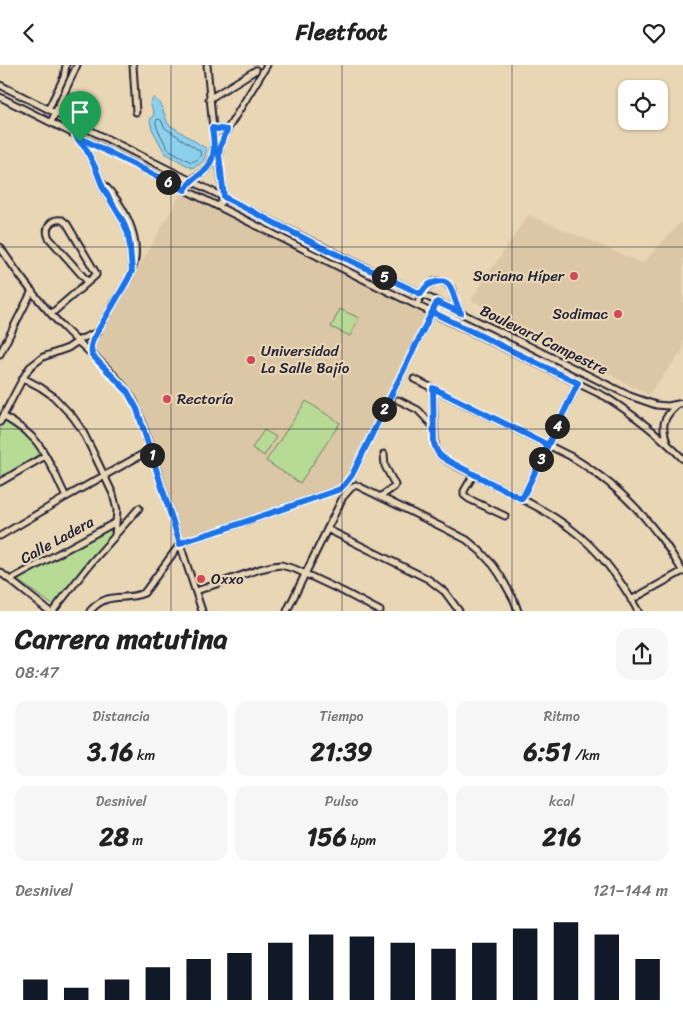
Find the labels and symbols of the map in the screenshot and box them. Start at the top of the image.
pin [59,91,101,142]
pin: 6 [156,169,180,195]
place label: Soriana Híper [473,263,565,289]
pin: 5 [372,265,396,289]
marker: Soriana Híper [568,270,580,282]
street label: Boulevard Campestre [475,298,613,382]
place label: Sodimac [552,301,609,327]
marker: Sodimac [612,308,624,320]
place label: Universidad La Salle Bajío [261,338,350,381]
marker: Universidad La Salle Bajío [245,354,257,366]
place label: Rectoría [177,386,234,412]
marker: Rectoría [161,393,173,405]
pin: 2 [372,397,396,421]
pin: 4 [544,413,570,439]
pin: 1 [140,443,164,467]
pin: 3 [528,447,554,471]
street label: Calle Ladera [15,509,99,571]
place label: Oxxo [211,566,244,592]
marker: Oxxo [195,573,207,585]

